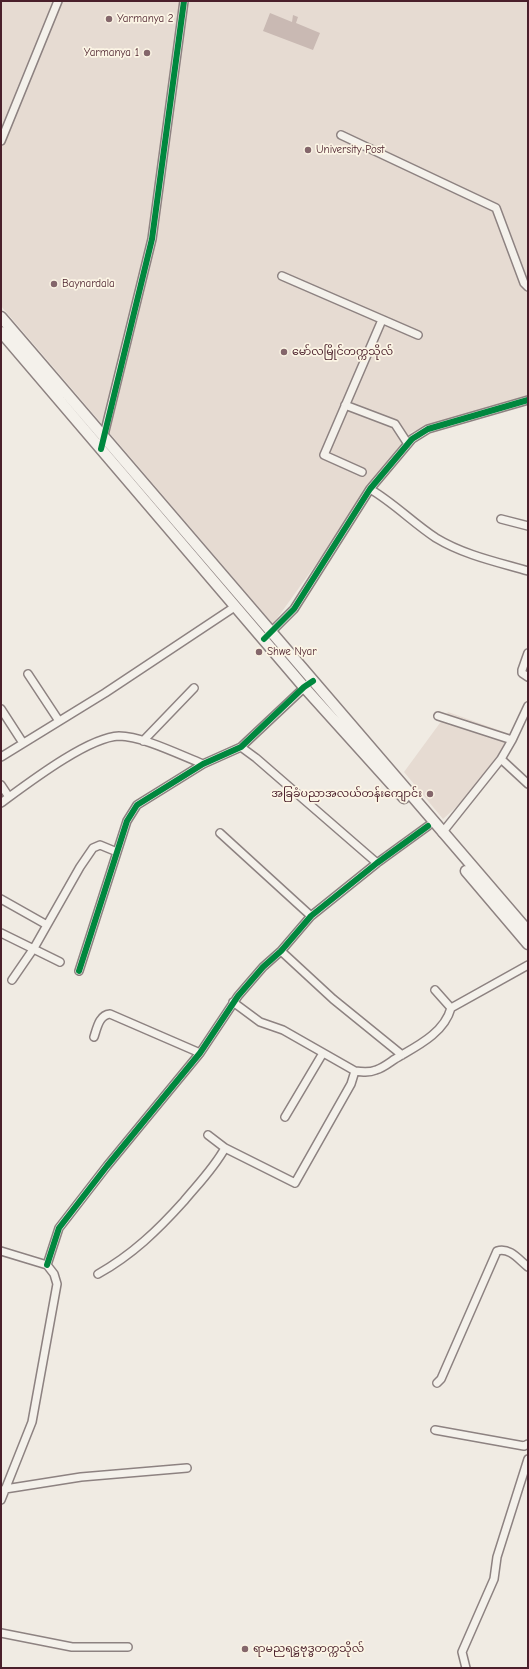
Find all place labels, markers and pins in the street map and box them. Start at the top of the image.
place label: Yarmanya 2 [117,12,174,26]
marker: Yarmanya 2 [104,14,114,24]
place label: Yarmanya 1 [84,46,139,60]
marker: Yarmanya 1 [142,48,152,58]
place label: University Post [316,143,384,157]
marker: University Post [303,145,313,155]
place label: Baynardala [62,277,115,291]
marker: Baynardala [49,279,59,289]
place label: မော်လမြိုင်တက္ကသိုလ် [292,345,393,359]
marker: မော်လမြိုင်တက္ကသိုလ် [279,347,289,357]
place label: Shwe Nyar [267,645,317,659]
marker: Shwe Nyar [254,647,264,657]
place label: အခြခံပညာအလယ်တန်းကျောင်း [271,787,422,801]
marker: အခြခံပညာအလယ်တန်းကျောင်း [425,789,435,799]
place label: ရာမညရဋ္ဌဗုဒ္ဓတက္ကသိုလ် [253,1642,364,1656]
marker: ရာမညရဋ္ဌဗုဒ္ဓတက္ကသိုလ် [240,1644,250,1654]

